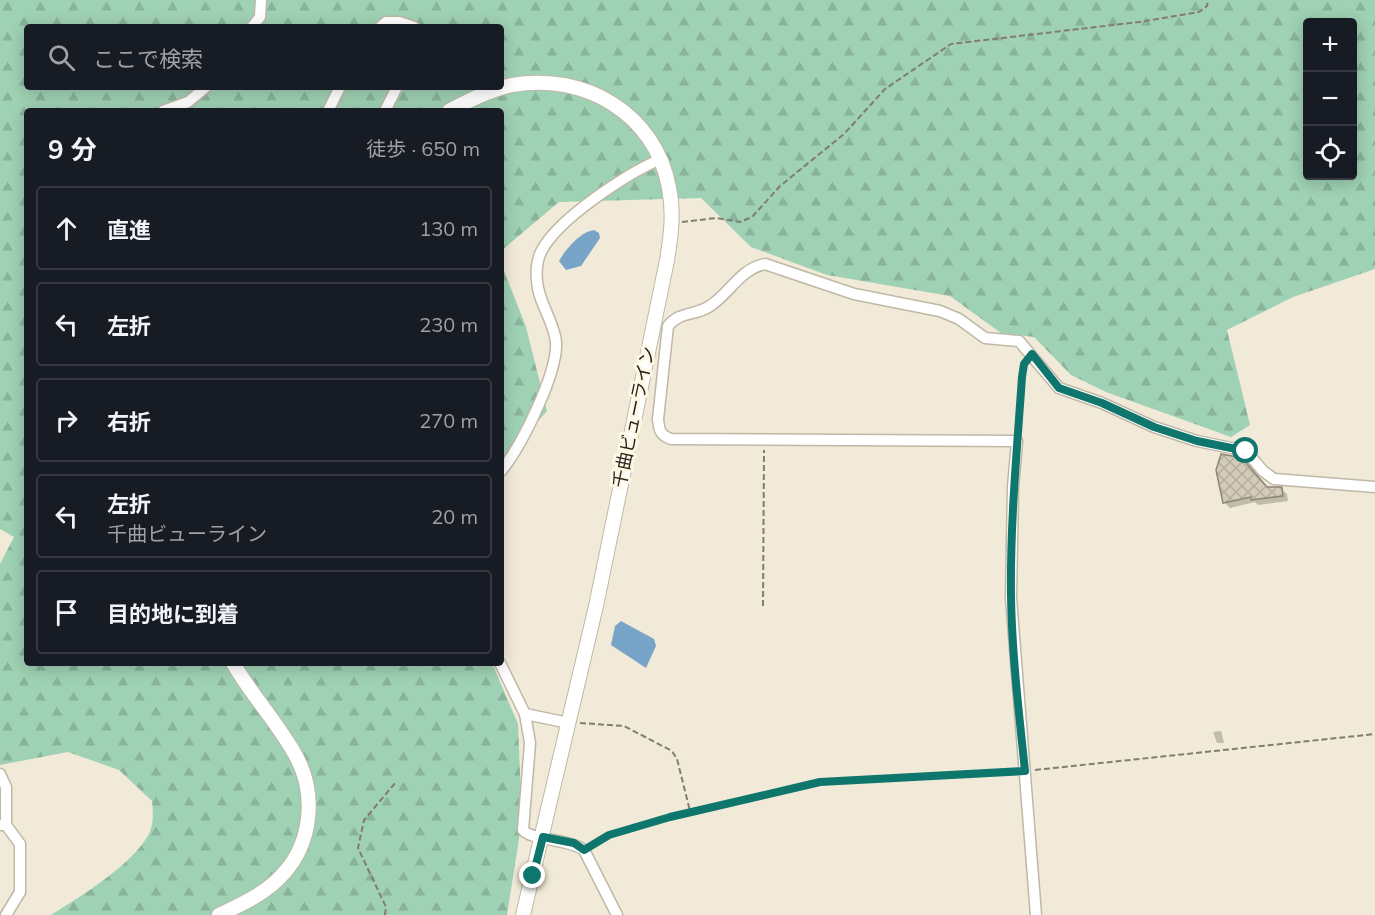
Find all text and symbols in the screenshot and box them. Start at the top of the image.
map controls [1303,18,1357,180]
button: + [1303,18,1357,72]
search box [24,24,504,90]
icon: search [45,41,78,74]
text: ここで検索 [93,45,203,73]
button: − [1303,72,1357,126]
button: locate [1303,126,1357,180]
text: 9 分 [48,133,97,166]
text: 徒歩 · 650 m [366,136,480,161]
icon: ahead [50,212,83,245]
text: 直進 [107,216,151,244]
text: 130 m [419,216,478,241]
icon: left [50,308,83,341]
text: 左折 [107,312,151,340]
text: 230 m [419,312,478,337]
street label: 千曲ビューライン [607,344,660,490]
icon: right [50,404,83,437]
text: 右折 [107,408,151,436]
text: 270 m [419,408,478,433]
route start [1232,437,1258,463]
text: 左折 [107,490,151,518]
icon: left [50,500,83,533]
text: 20 m [431,504,478,529]
text: 千曲ビューライン [107,521,267,546]
icon: arrive [50,596,83,629]
text: 目的地に到着 [107,600,239,628]
route end [519,862,545,888]

